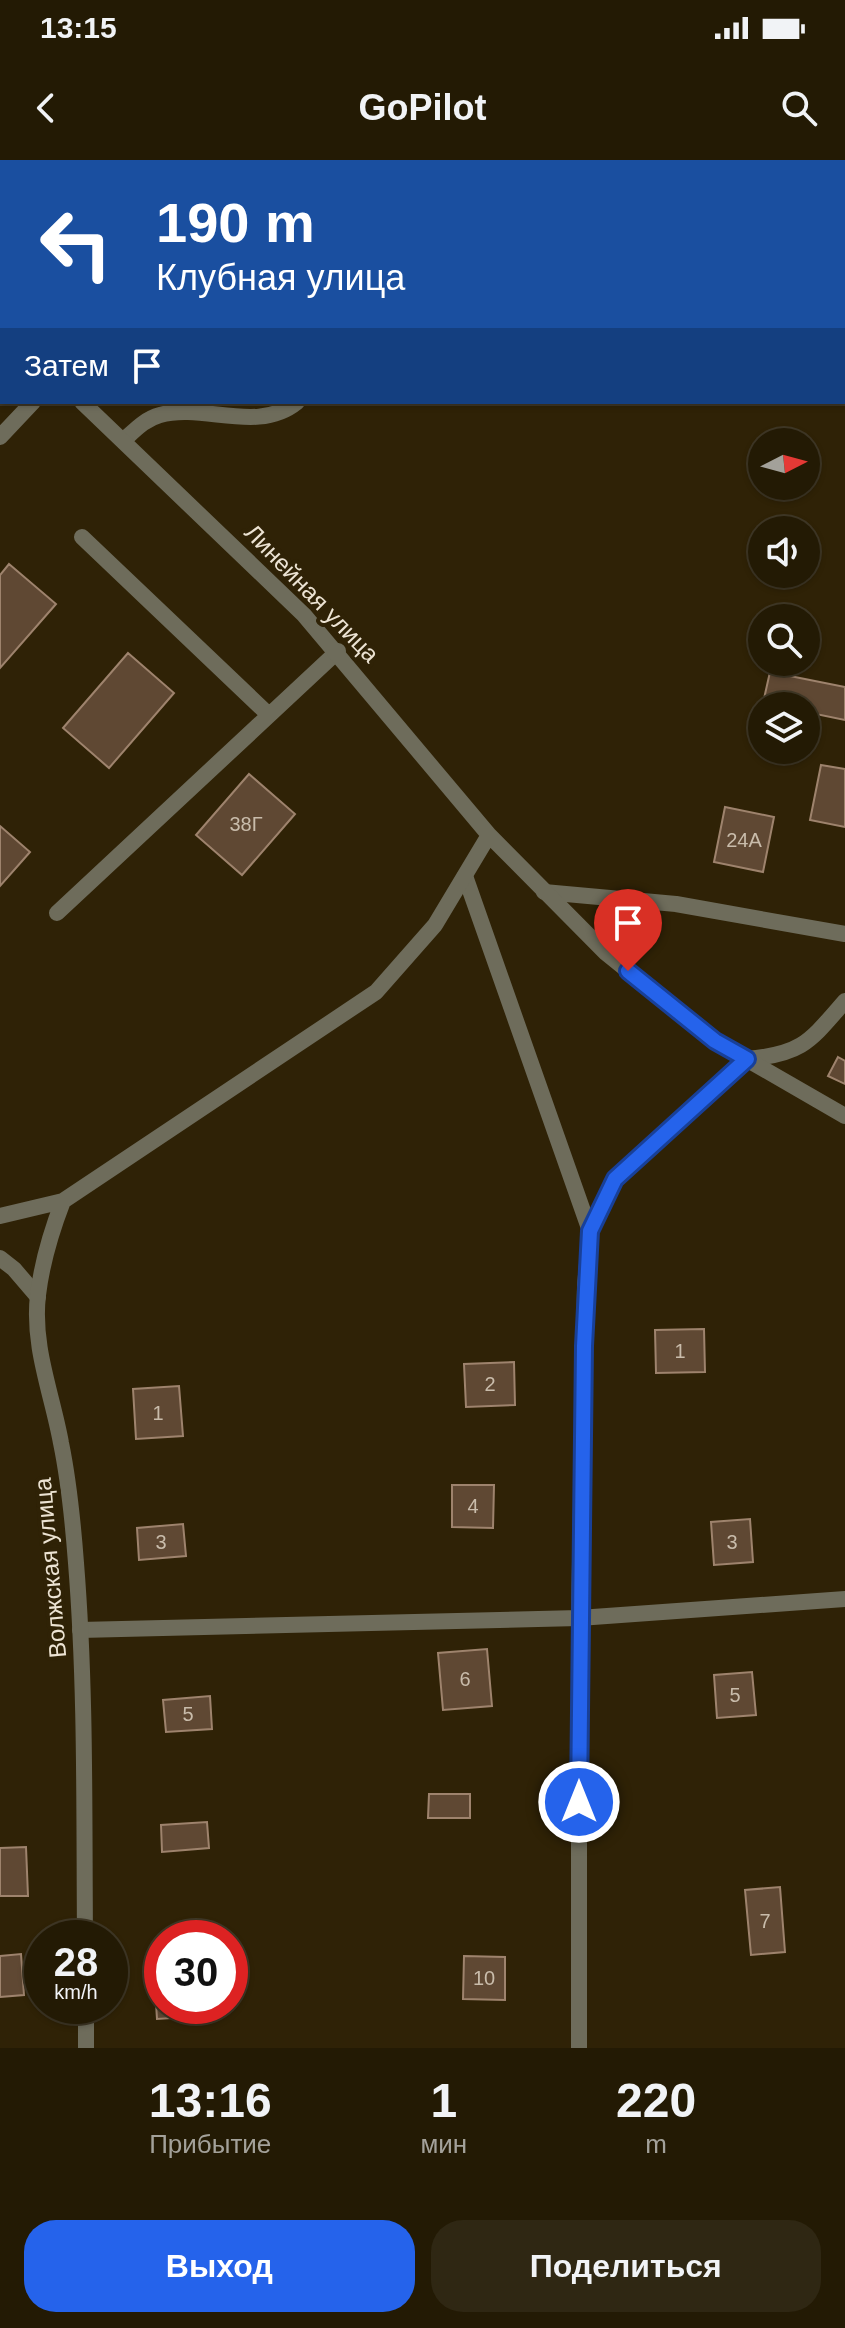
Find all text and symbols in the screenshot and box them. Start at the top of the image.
text: 13:15 [40,11,117,44]
icon: back [24,86,68,130]
icon: search [777,86,821,130]
text: GoPilot [359,87,487,128]
text: 190 m [156,191,315,254]
icon: left [24,192,128,296]
text: Клубная улица [156,257,405,298]
icon: arrive [125,344,169,388]
text: Затем [24,349,109,382]
north arrow [748,428,820,500]
map controls [748,428,820,764]
button: sound [748,516,820,588]
street label: Линейная улица [239,518,385,668]
button: search [748,604,820,676]
button: layers [748,692,820,764]
house number: 38Г [229,813,263,835]
house number: 24А [726,829,762,851]
pin [594,889,662,971]
icon: arrive [606,901,650,945]
house number: 1 [674,1340,686,1362]
house number: 2 [484,1373,496,1395]
house number: 1 [152,1402,164,1424]
street label: Волжская улица [29,1476,71,1659]
house number: 4 [467,1495,479,1517]
house number: 3 [155,1531,167,1553]
house number: 3 [726,1531,738,1553]
house number: 6 [459,1668,471,1690]
house number: 5 [729,1684,741,1706]
house number: 5 [182,1703,194,1725]
position arrow [537,1760,621,1844]
house number: 7 [759,1910,771,1932]
speed limit sign: 30 [144,1920,248,2024]
text: 28 [54,1940,98,1984]
house number: 10 [473,1967,495,1989]
text: km/h [54,1981,98,2003]
text: 13:16 [149,2074,272,2127]
text: 1 [430,2074,457,2127]
text: 220 [616,2074,696,2127]
text: Прибытие [149,2129,271,2159]
text: мин [420,2129,467,2159]
text: m [645,2129,667,2159]
button: Выход [24,2220,415,2312]
button: Поделиться [431,2220,821,2312]

